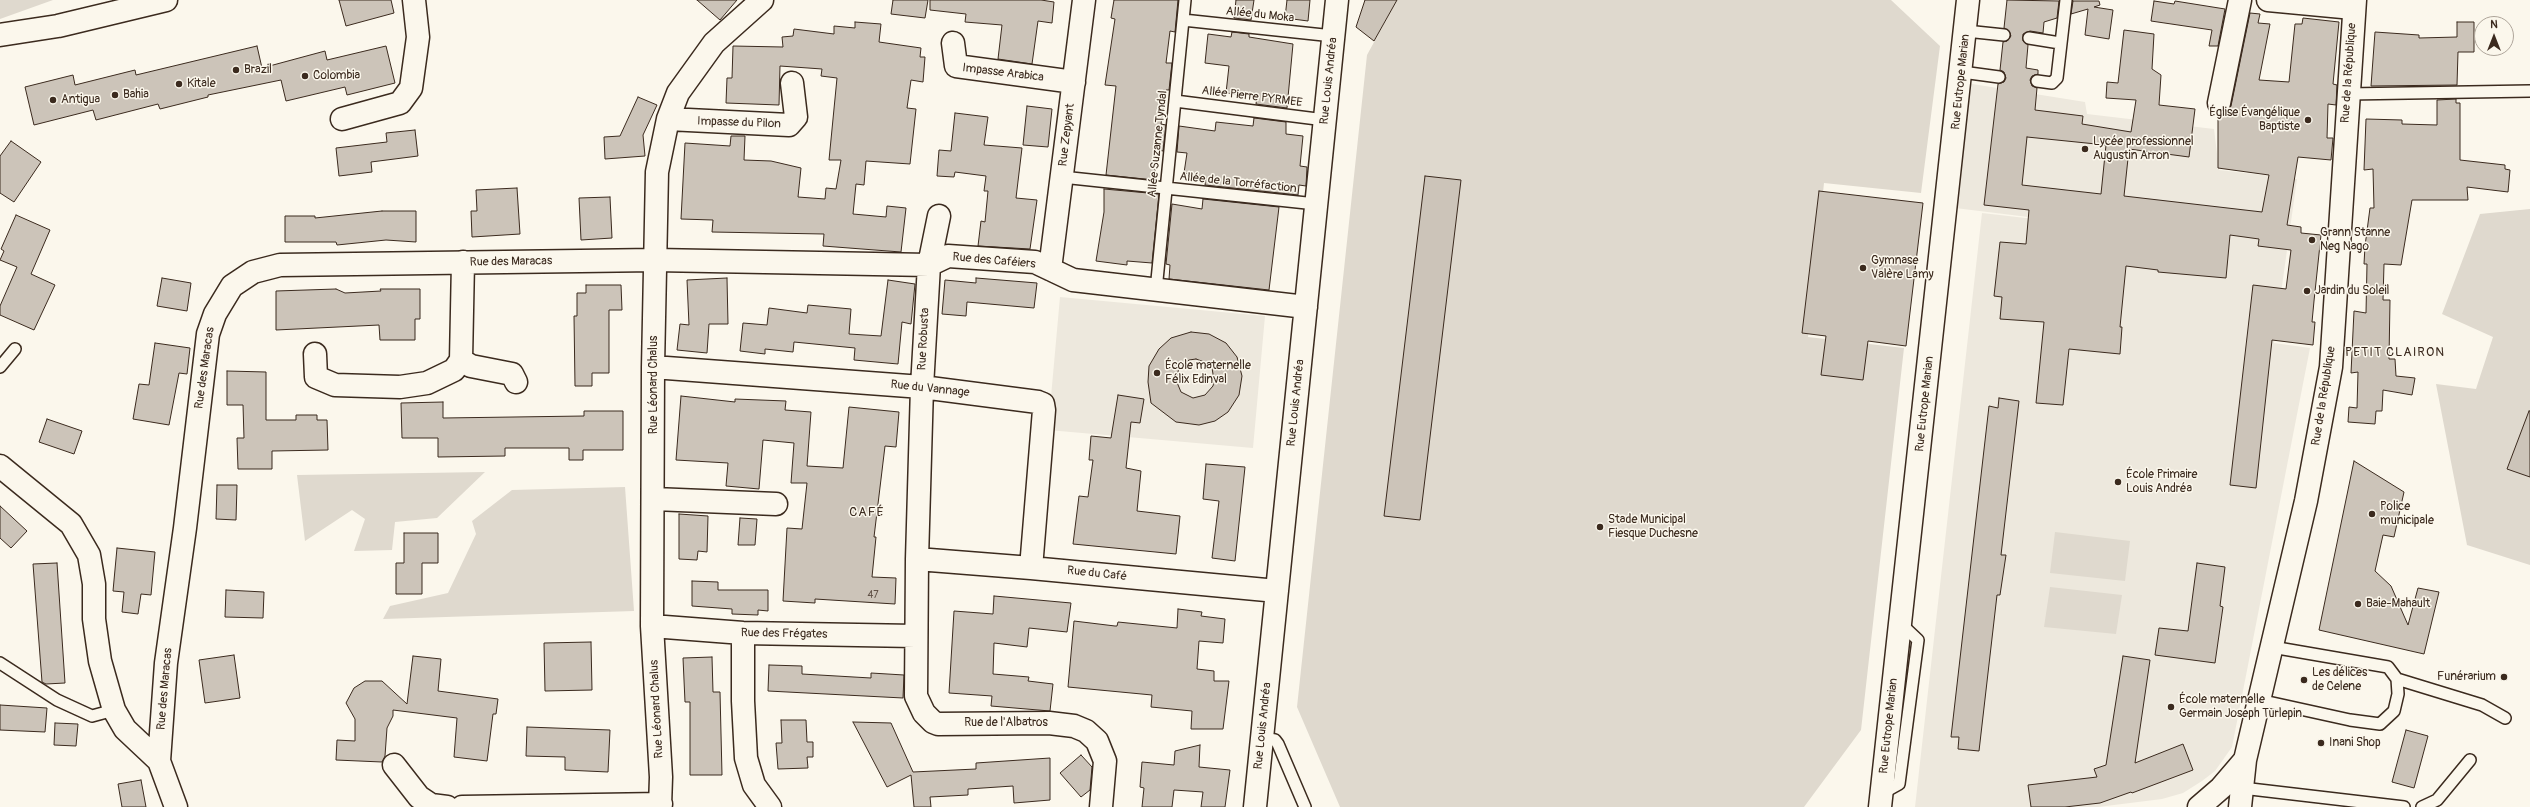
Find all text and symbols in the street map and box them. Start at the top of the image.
street label: Allée du Moka [1225,4,1295,26]
north arrow [2474,16,2514,56]
text: N [2490,18,2498,31]
street label: Rue de la République [2338,22,2360,124]
street label: Rue Eutrope Marian [1949,33,1973,131]
street label: Rue Louis Andréa [1317,37,1341,125]
street label: Impasse Arabica [961,61,1045,85]
place label: Brazil [244,63,272,77]
marker: Brazil [231,65,241,75]
place label: Colombia [313,69,360,83]
marker: Colombia [300,71,310,81]
place label: Kitale [187,77,216,91]
marker: Kitale [174,79,184,89]
street label: Allée Pierre PYRMEE [1201,84,1303,110]
place label: Bahia [123,88,149,102]
marker: Bahia [110,90,120,100]
street label: Allée Suzanne Tyndal [1145,90,1171,198]
place label: Antigua [61,93,100,107]
marker: Antigua [48,95,58,105]
street label: Rue Zepyant [1056,103,1078,167]
place label: Église Évangélique Baptiste [2209,106,2300,134]
street label: Impasse du Pilon [697,114,781,132]
marker: Église Évangélique Baptiste [2303,115,2313,125]
place label: Lycée professionnel Augustin Arron [2093,135,2194,163]
marker: Lycée professionnel Augustin Arron [2080,144,2090,154]
street label: Allée de la Torréfaction [1179,170,1297,196]
place label: Grann Stanne Neg Nago [2320,226,2390,254]
marker: Grann Stanne Neg Nago [2307,235,2317,245]
street label: Rue des Caféiers [952,250,1036,272]
street label: Rue des Maracas [470,254,552,270]
place label: Gymnase Valère Lamy [1871,254,1934,282]
marker: Gymnase Valère Lamy [1858,263,1868,273]
place label: Jardin du Soleil [2315,284,2389,298]
marker: Jardin du Soleil [2302,286,2312,296]
street label: Rue Robusta [915,307,933,371]
street label: Rue des Maracas [192,326,218,410]
street label: Rue Léonard Chalus [647,336,661,434]
street label: Rue de la République [2309,345,2339,447]
district label: PETIT CLAIRON [2345,345,2445,361]
street label: Rue Eutrope Marian [1913,355,1937,453]
place label: École maternelle Félix Edinval [1165,359,1251,387]
street label: Rue Louis Andréa [1284,359,1308,447]
marker: École maternelle Félix Edinval [1152,368,1162,378]
street label: Rue du Vannage [890,378,970,400]
place label: École Primaire Louis Andréa [2126,468,2197,496]
marker: École Primaire Louis Andréa [2113,477,2123,487]
place label: Police municipale [2380,500,2434,528]
district label: CAFÉ [849,505,885,521]
marker: Police municipale [2367,509,2377,519]
place label: Stade Municipal Fiesque Duchesne [1608,513,1698,541]
marker: Stade Municipal Fiesque Duchesne [1595,522,1605,532]
street label: Rue du Café [1066,564,1128,584]
house number: 47 [867,589,879,601]
place label: Baie-Mahault [2366,597,2430,611]
marker: Baie-Mahault [2353,599,2363,609]
street label: Rue des Frégates [741,626,827,642]
street label: Rue des Maracas [154,647,176,731]
street label: Rue Léonard Chalus [647,659,667,759]
place label: Les délices de Celene [2312,666,2367,694]
place label: Funérarium [2437,670,2496,684]
marker: Funérarium [2499,672,2509,682]
marker: Les délices de Celene [2299,675,2309,685]
street label: Rue Eutrope Marian [1877,677,1901,775]
street label: Rue Louis Andréa [1251,682,1275,770]
place label: École maternelle Germain Joseph Turlepin [2179,693,2302,721]
marker: École maternelle Germain Joseph Turlepin [2166,702,2176,712]
street label: Rue de l'Albatros [964,716,1048,730]
place label: Inani Shop [2329,736,2381,750]
marker: Inani Shop [2316,738,2326,748]

